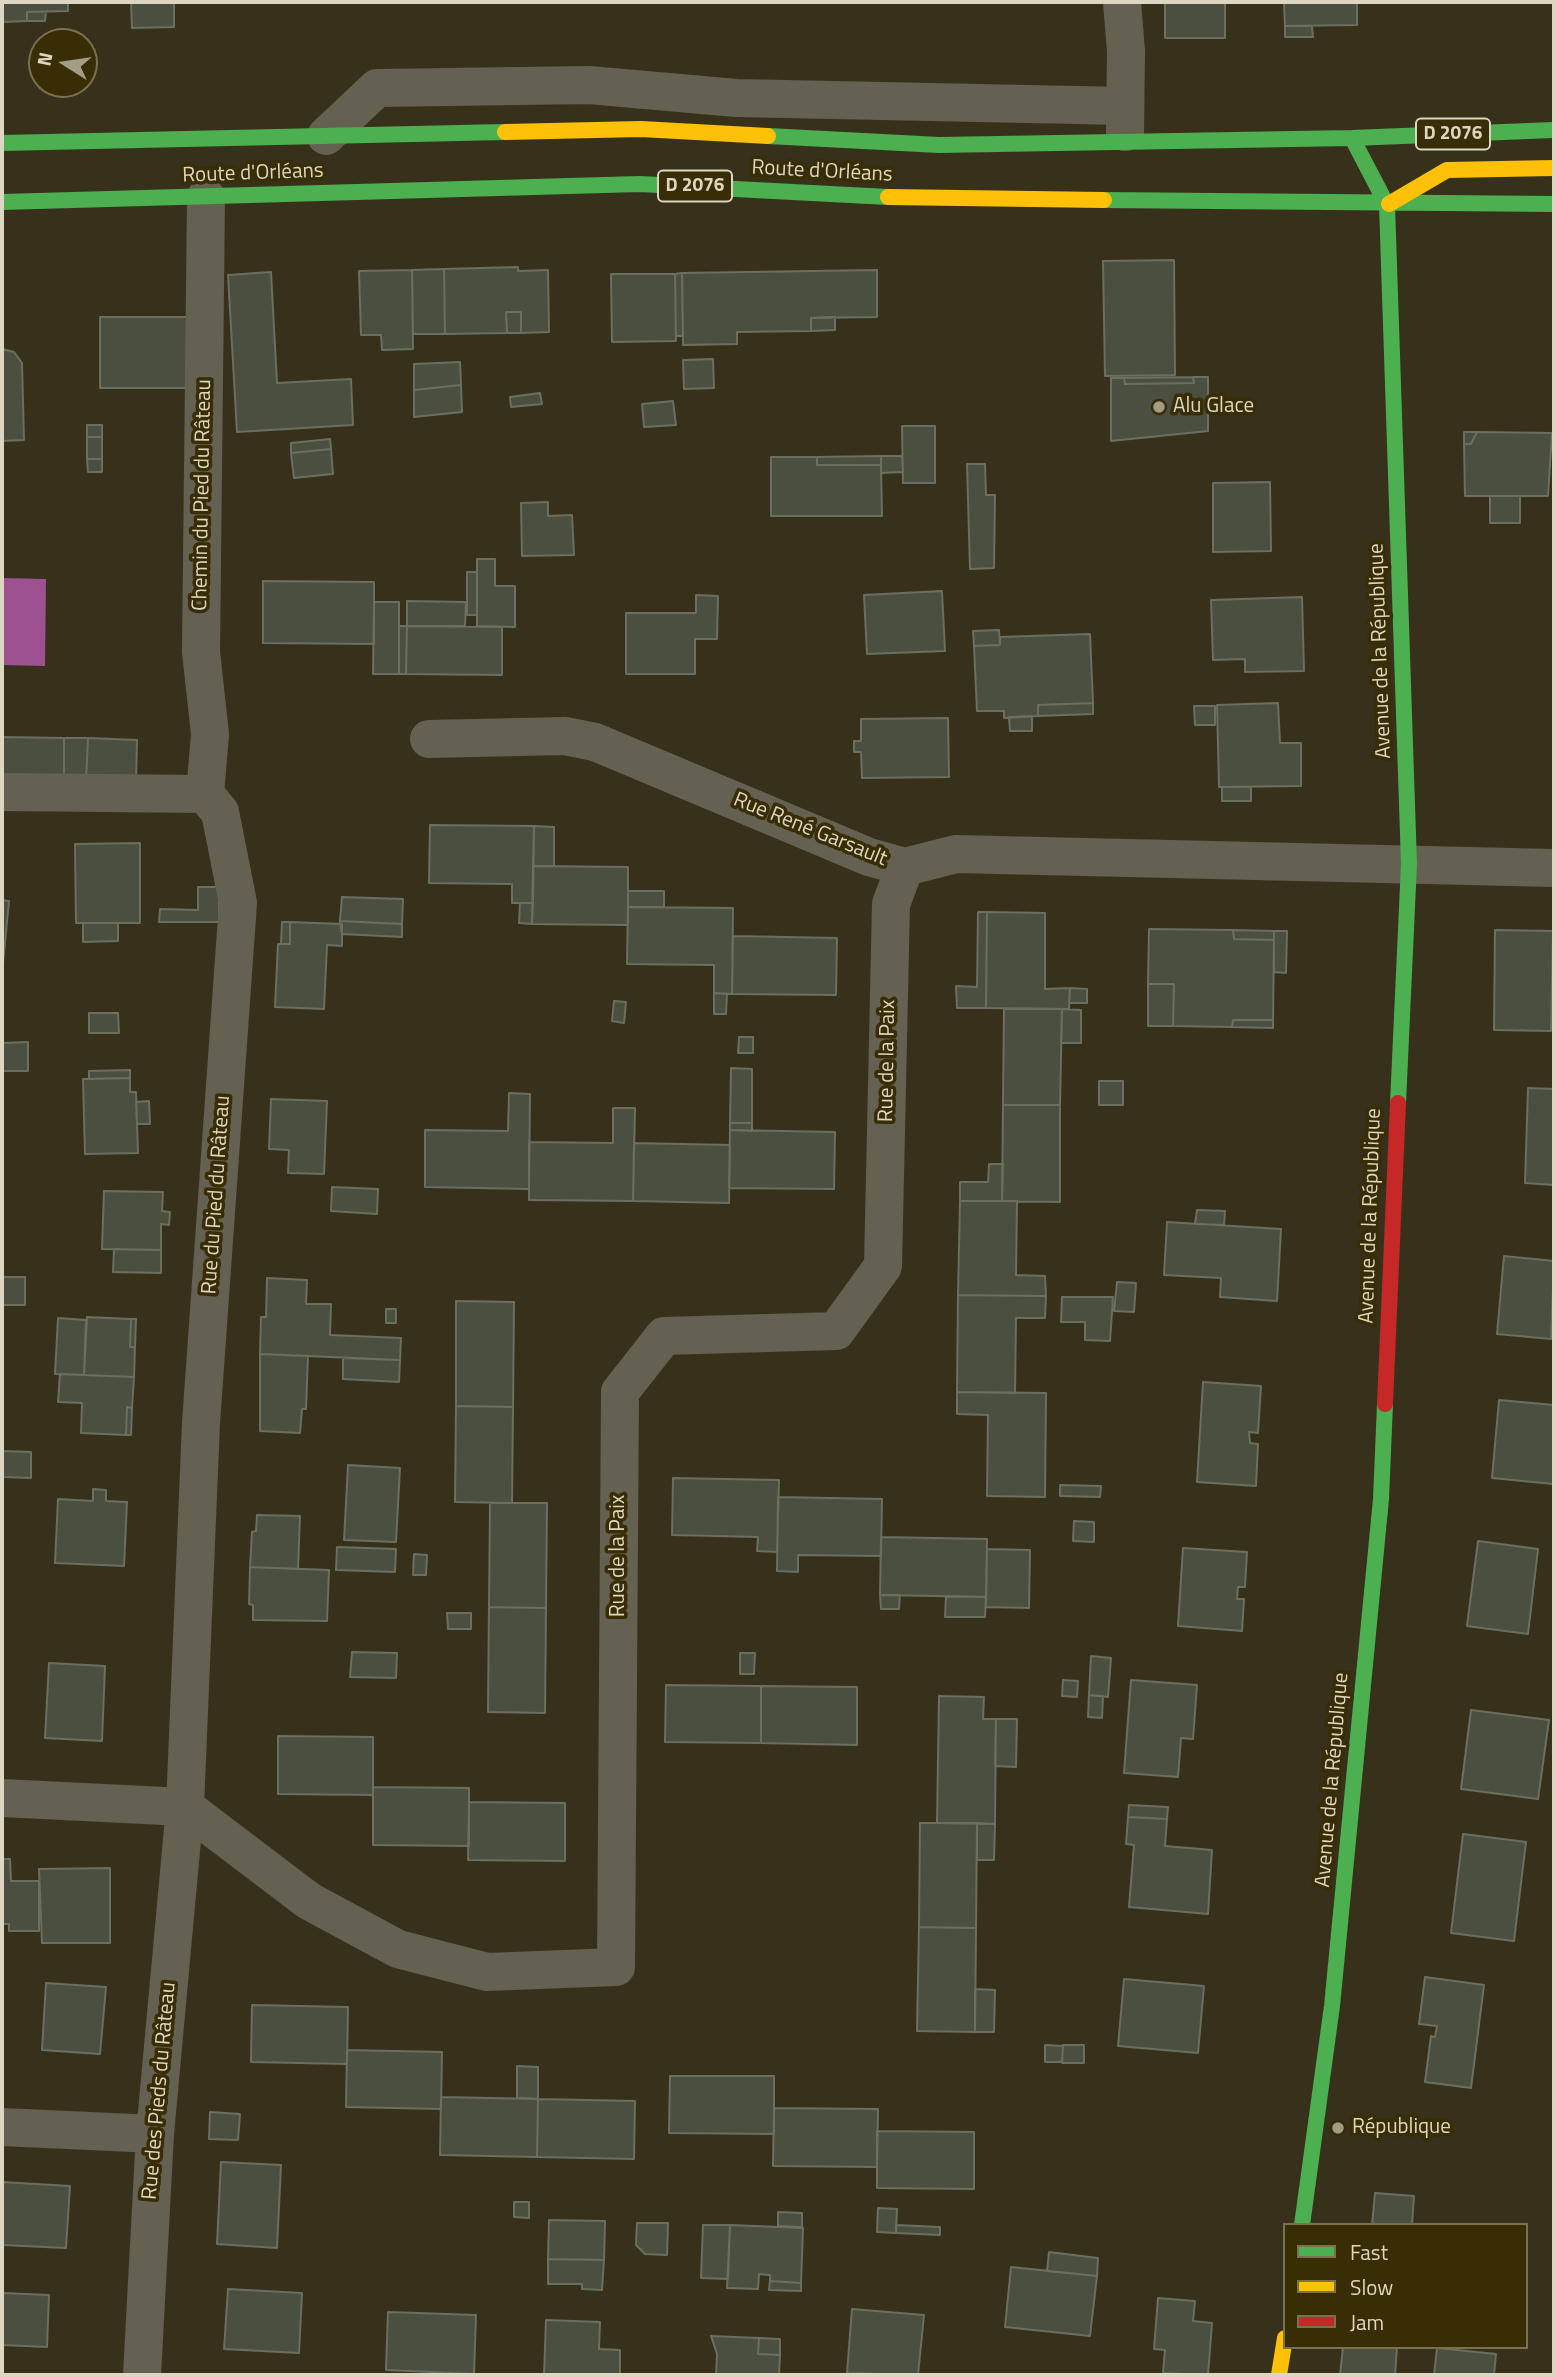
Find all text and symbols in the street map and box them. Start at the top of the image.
north arrow [28,28,98,98]
text: N [28,49,59,68]
road number: D 2076 [1416,118,1490,150]
street label: Route d'Orléans [751,156,893,188]
street label: Route d'Orléans [182,159,324,189]
road number: D 2076 [658,170,732,202]
street label: Chemin du Pied du Râteau [188,379,218,611]
place label: Alu Glace [1173,394,1254,420]
marker: Alu Glace [1151,399,1167,415]
street label: Avenue de la République [1365,543,1397,759]
street label: Rue René Garsault [729,788,891,872]
street label: Rue de la Paix [874,1000,902,1122]
street label: Rue du Pied du Râteau [197,1095,237,1295]
street label: Avenue de la République [1355,1108,1387,1324]
street label: Rue de la Paix [606,1495,632,1617]
street label: Avenue de la République [1311,1672,1355,1888]
street label: Rue des Pieds du Râteau [138,1981,182,2201]
place label: République [1352,2115,1451,2141]
marker: République [1330,2120,1346,2136]
legend [1283,2223,1528,2349]
text: Fast [1350,2236,1388,2268]
text: Slow [1350,2271,1393,2303]
text: Jam [1350,2306,1384,2338]

